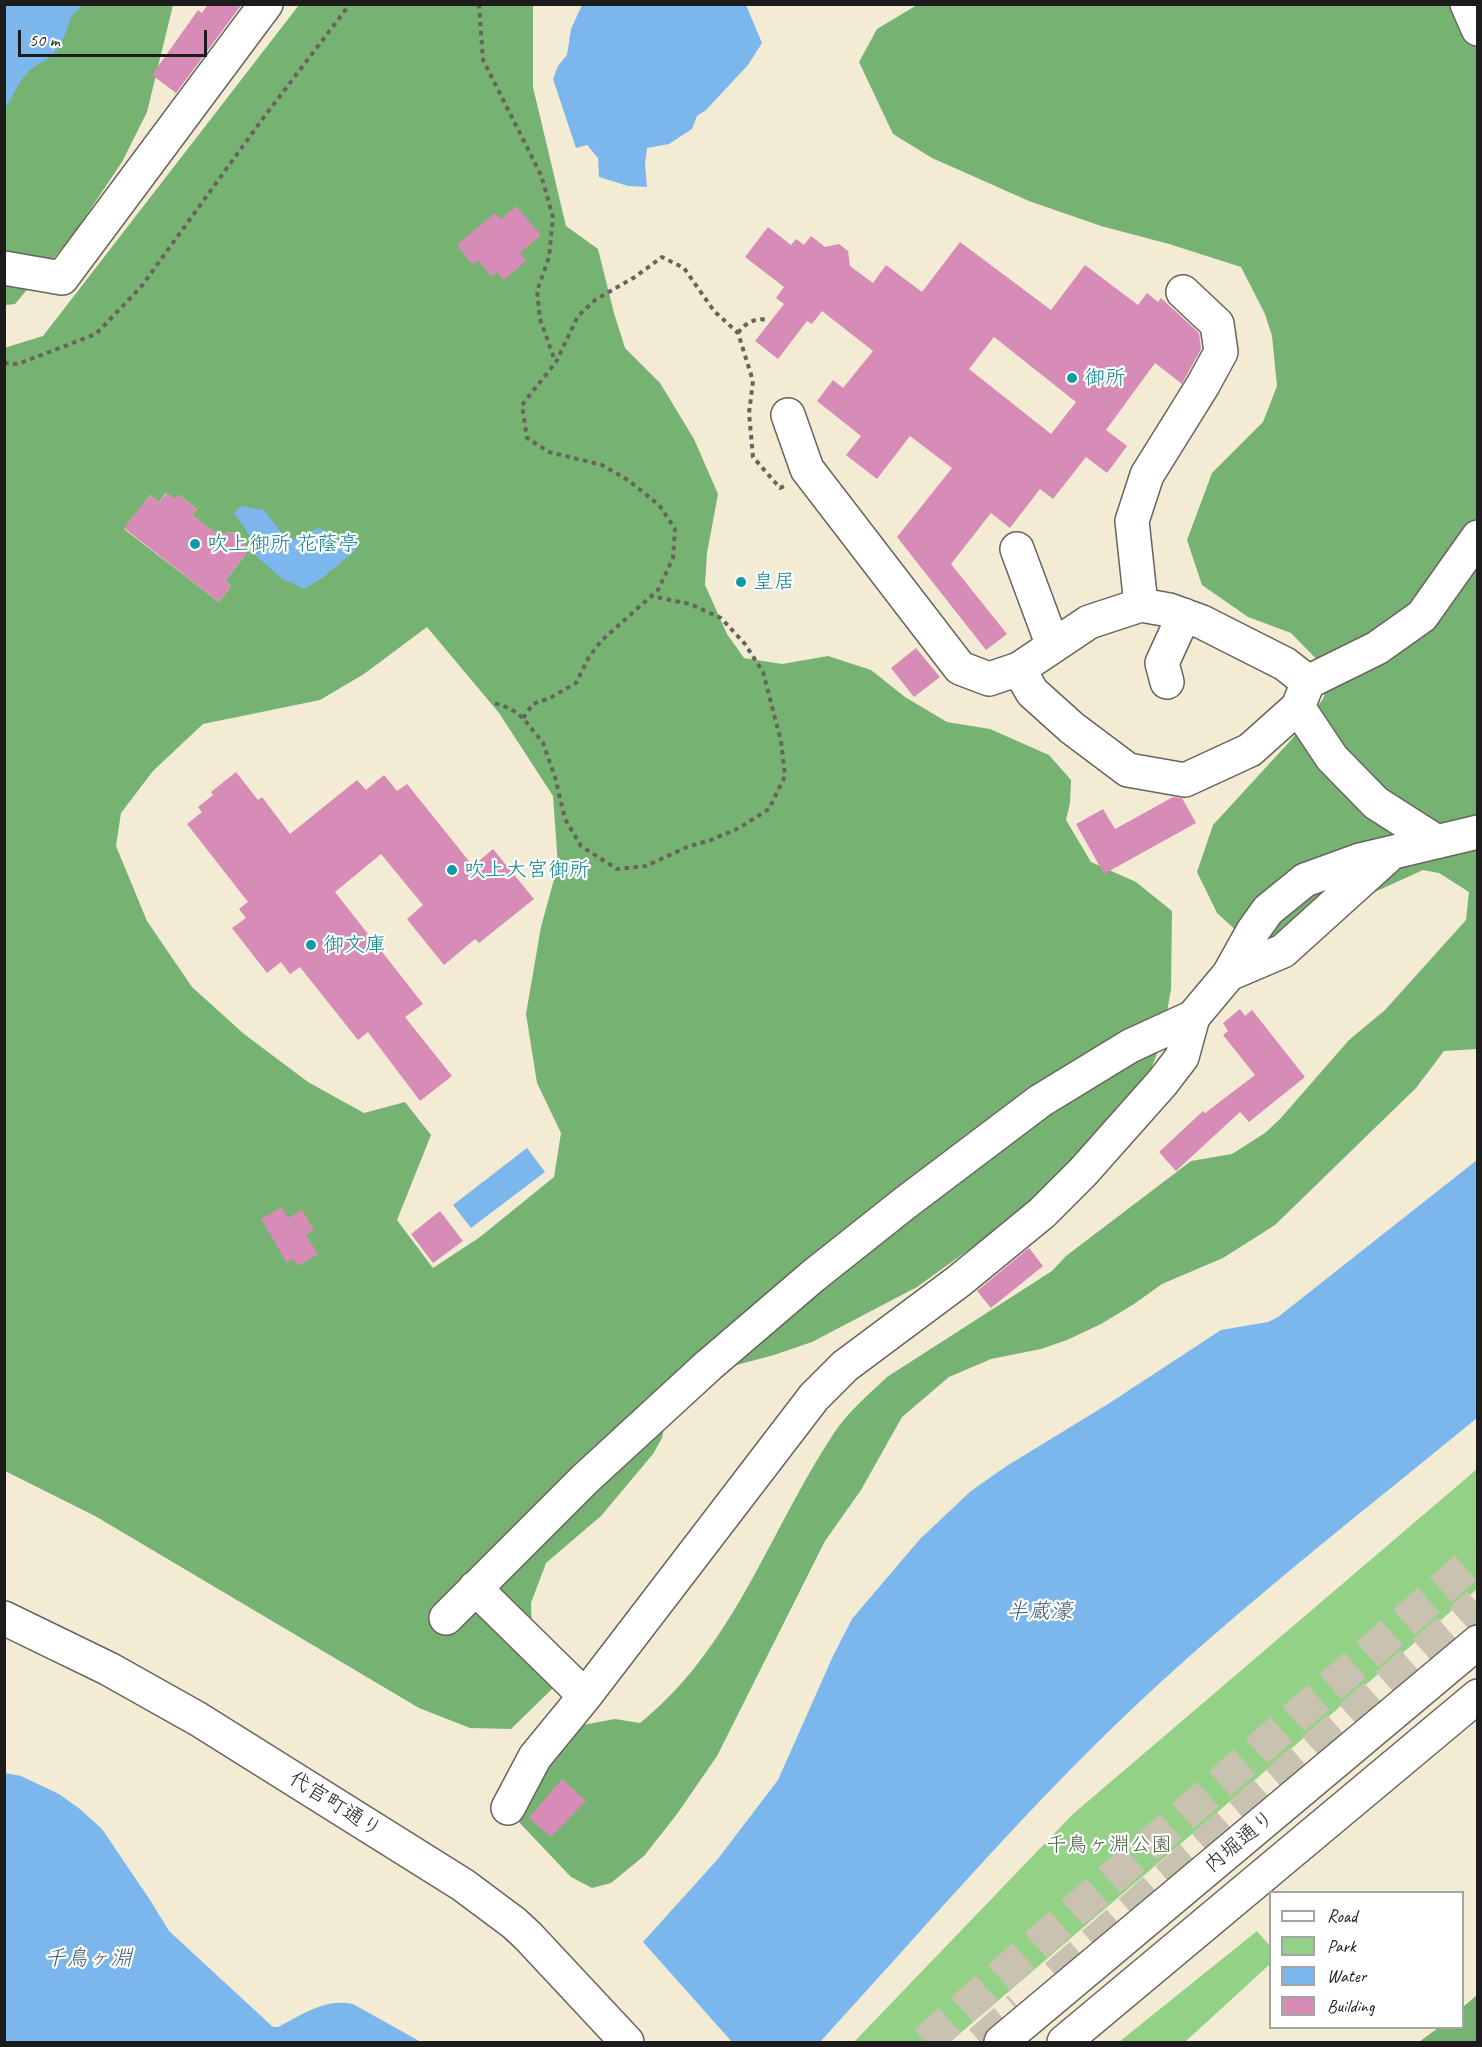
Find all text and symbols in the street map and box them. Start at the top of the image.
scale bar [21,18,210,56]
text: 50 m [29,29,60,51]
place label: 御所 [1084,365,1126,391]
marker: 御所 [1065,371,1079,385]
place label: 吹上御所 花蔭亭 [207,531,359,557]
marker: 吹上御所 花蔭亭 [188,537,202,551]
place label: 皇居 [753,569,795,595]
marker: 皇居 [734,575,748,589]
place label: 吹上大宮御所 [464,857,590,883]
marker: 吹上大宮御所 [445,863,459,877]
place label: 御文庫 [323,932,386,958]
marker: 御文庫 [304,938,318,952]
water label: 半蔵濠 [1006,1599,1072,1625]
street label: 代官町通り [284,1766,386,1844]
street label: 内堀通り [1200,1805,1280,1879]
park label: 千鳥ヶ淵公園 [1046,1832,1172,1858]
legend [1269,1891,1464,2029]
text: Road [1327,1905,1357,1927]
text: Park [1327,1935,1356,1957]
water label: 千鳥ヶ淵 [44,1946,132,1972]
text: Water [1327,1965,1366,1987]
text: Building [1327,1995,1374,2017]

